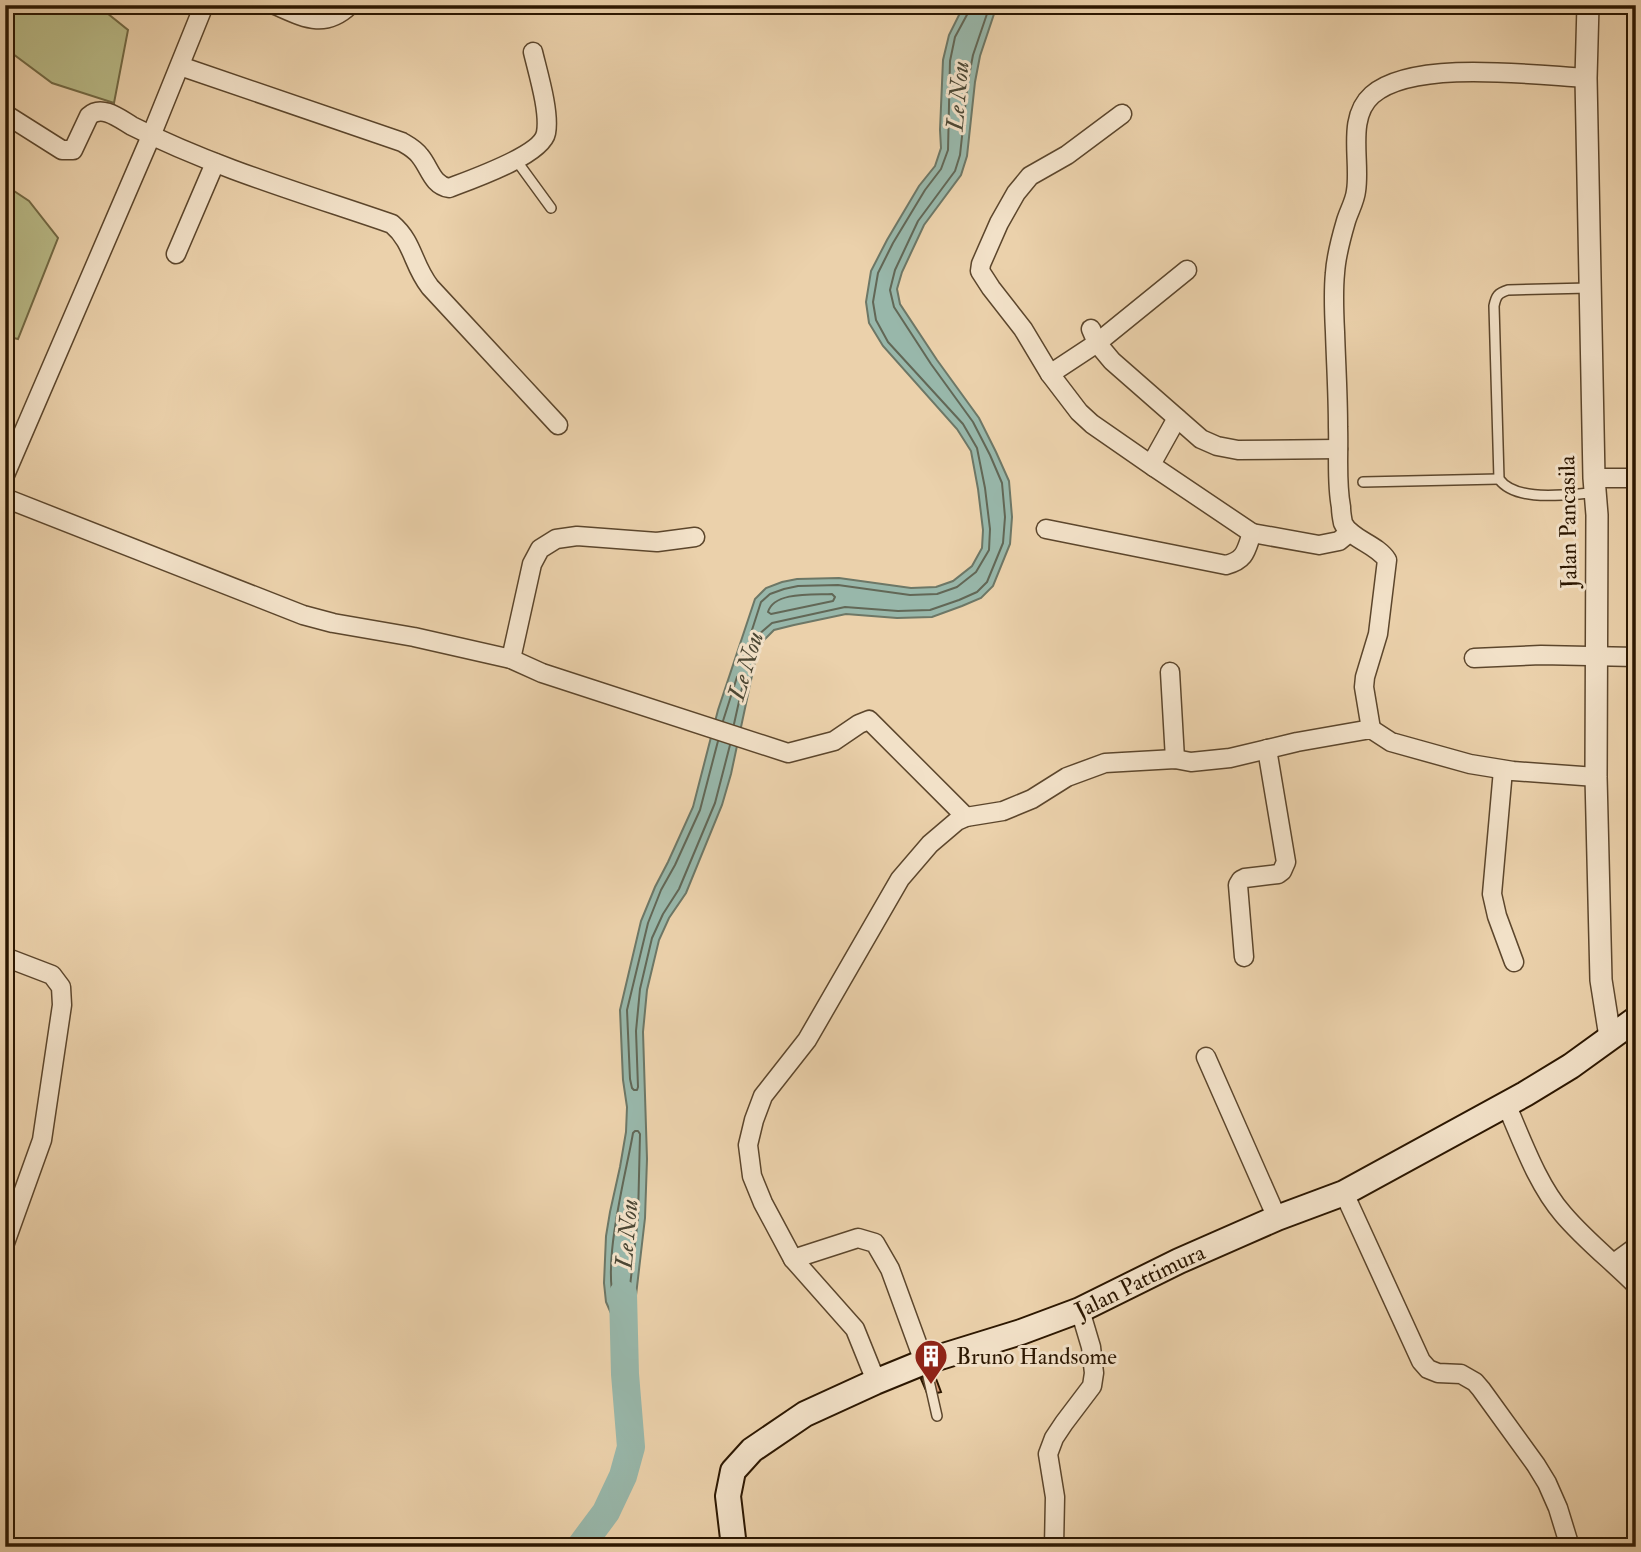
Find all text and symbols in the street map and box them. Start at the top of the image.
water label: Le Nou [939,60,976,133]
street label: Jalan Pancasila [1552,455,1584,590]
water label: Le Nou [721,628,771,705]
water label: Le Nou [608,1198,645,1271]
street label: Jalan Pattimura [1069,1237,1210,1325]
building icon: Bruno Handsome [912,1337,950,1386]
place label: Bruno Handsome [956,1342,1117,1371]

